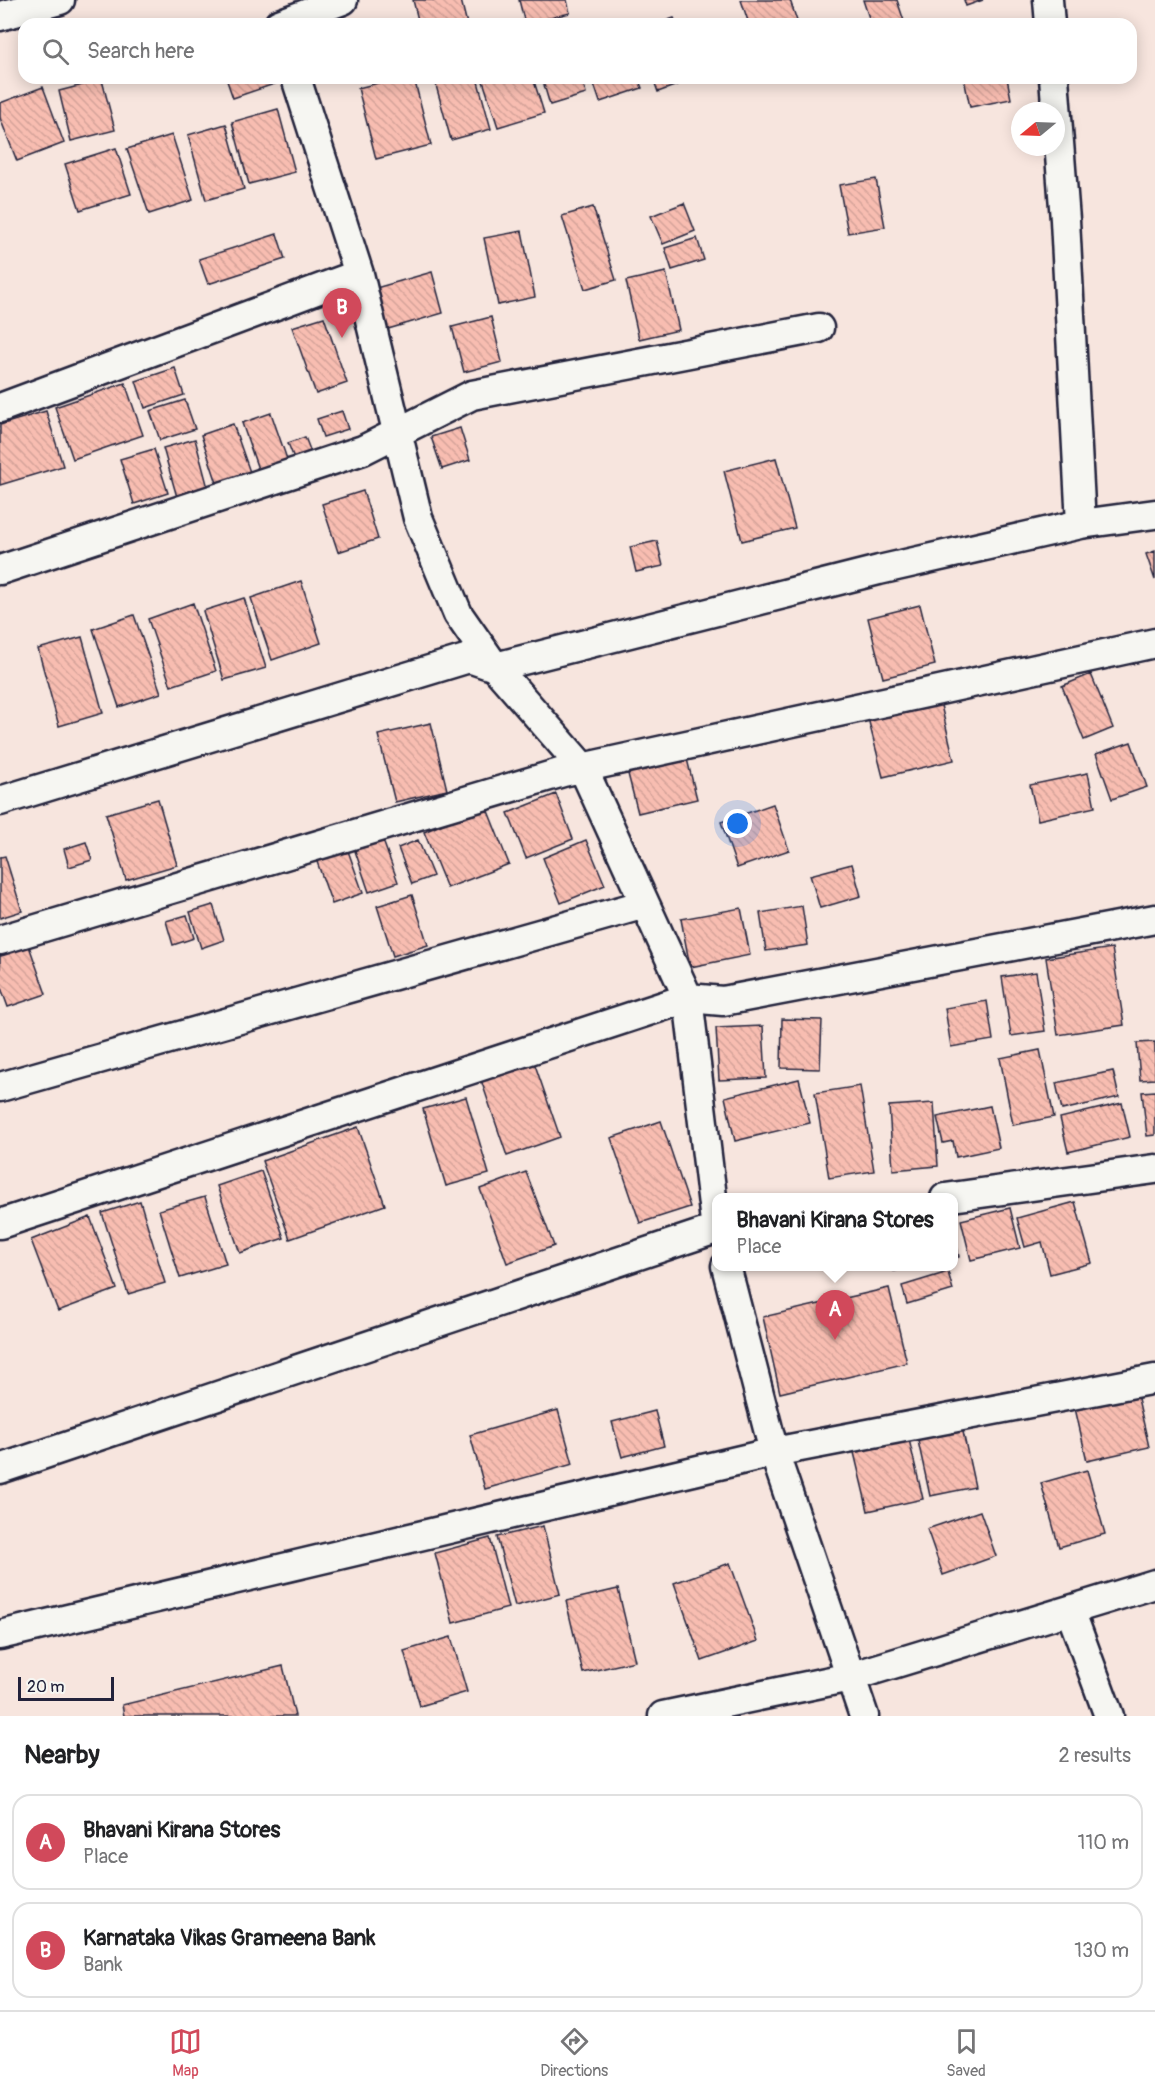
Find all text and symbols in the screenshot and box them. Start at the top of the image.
search box [18,18,1137,84]
icon: search [39,35,72,68]
text: Search here [87,37,194,65]
north arrow [1011,102,1065,156]
pin: B [322,288,362,338]
your location [723,809,752,838]
popup [712,1193,958,1271]
text: Bhavani Kirana Stores [736,1206,934,1234]
text: Place [736,1234,781,1259]
pin: A [816,1290,854,1340]
scale bar [18,1674,114,1702]
text: 20 m [27,1677,65,1697]
text: Nearby [24,1739,100,1771]
text: 2 results [1059,1743,1131,1768]
text: Bhavani Kirana Stores [83,1816,280,1844]
text: A [39,1830,52,1855]
text: 110 m [1078,1830,1129,1855]
text: Place [83,1844,128,1869]
text: Karnataka Vikas Grameena Bank [83,1924,375,1952]
text: B [40,1938,51,1963]
text: 130 m [1074,1938,1129,1963]
text: Bank [83,1952,123,1977]
tab: Map [169,2025,202,2081]
tab: Directions [540,2025,608,2081]
tab: Saved [946,2025,986,2081]

